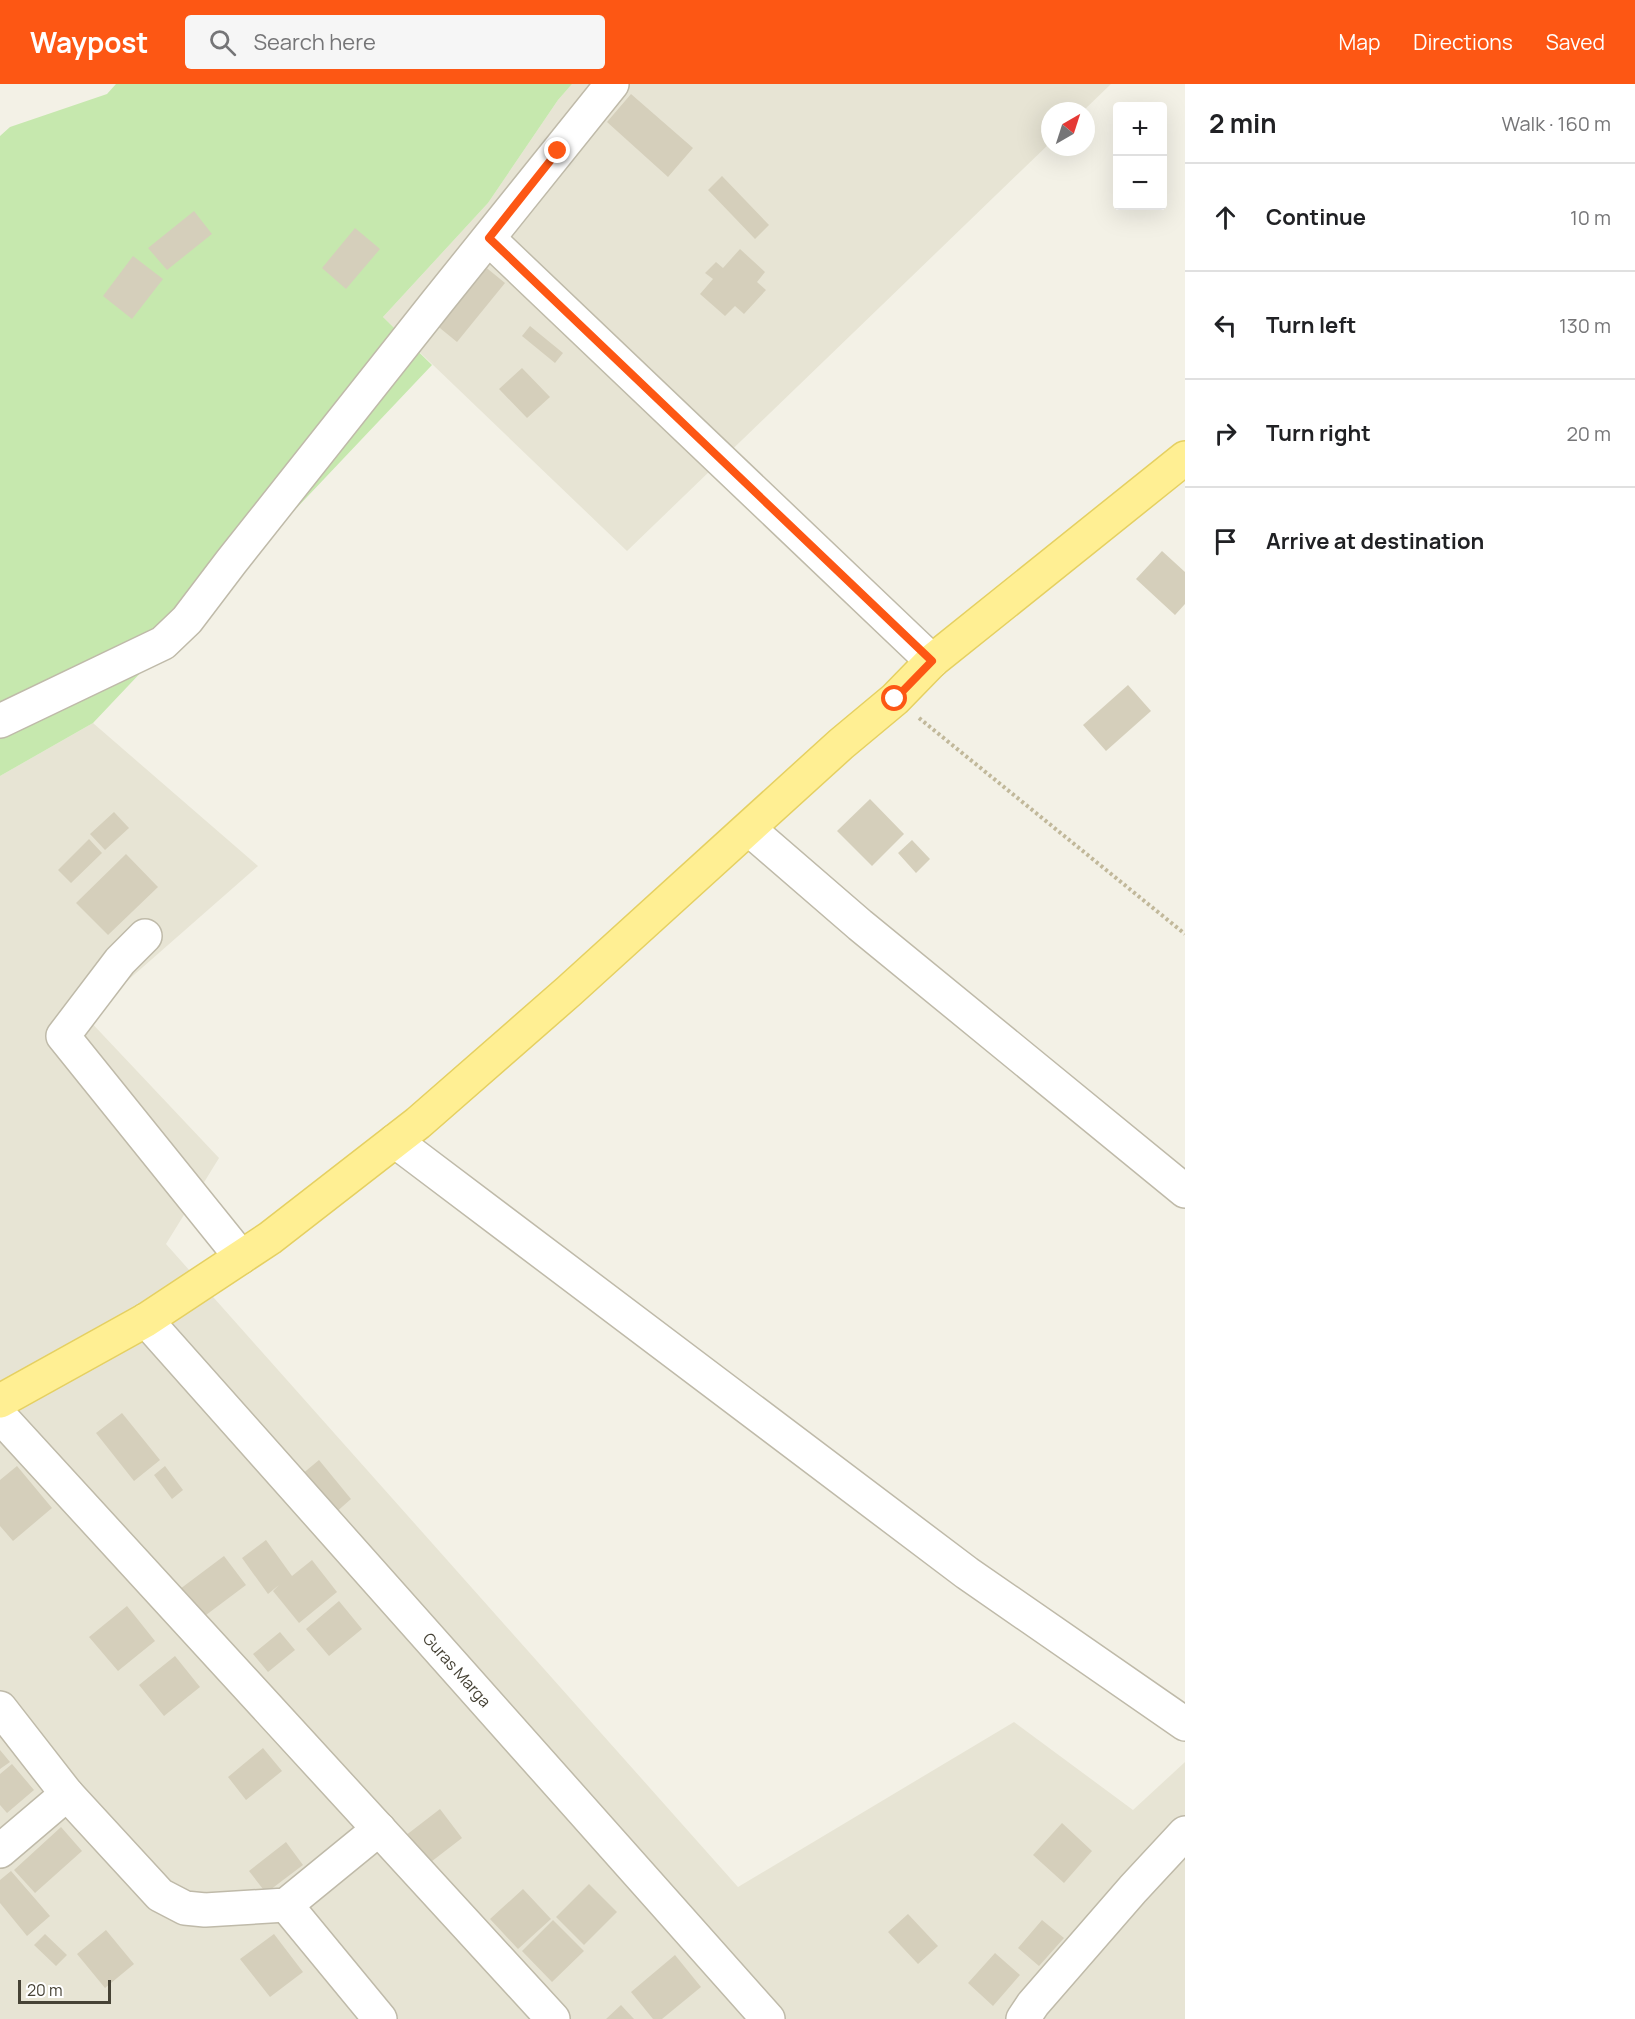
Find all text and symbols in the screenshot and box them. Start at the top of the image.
search box [185,15,605,69]
text: Waypost [30,23,149,61]
icon: search [206,26,239,59]
text: Search here [254,27,376,57]
text: Map [1339,28,1380,56]
text: Directions [1413,28,1513,56]
text: Saved [1546,28,1605,56]
north arrow [1041,102,1095,156]
map controls [1113,102,1167,210]
button: + [1113,102,1167,156]
text: 2 min [1209,105,1277,141]
text: Walk · 160 m [1502,110,1611,137]
route end [544,137,570,163]
button: − [1113,156,1167,210]
icon: ahead [1209,201,1242,234]
text: Continue [1266,202,1366,232]
text: 10 m [1570,204,1611,231]
icon: left [1209,309,1242,342]
text: Turn left [1266,310,1356,340]
text: 130 m [1559,312,1611,339]
icon: right [1209,417,1242,450]
text: Turn right [1266,418,1371,448]
text: 20 m [1566,420,1611,447]
icon: arrive [1209,525,1242,558]
text: Arrive at destination [1266,526,1484,556]
route start [881,685,907,711]
street label: Guras Marga [418,1628,496,1712]
scale bar [18,1977,111,2004]
text: 20 m [27,1979,63,2001]

